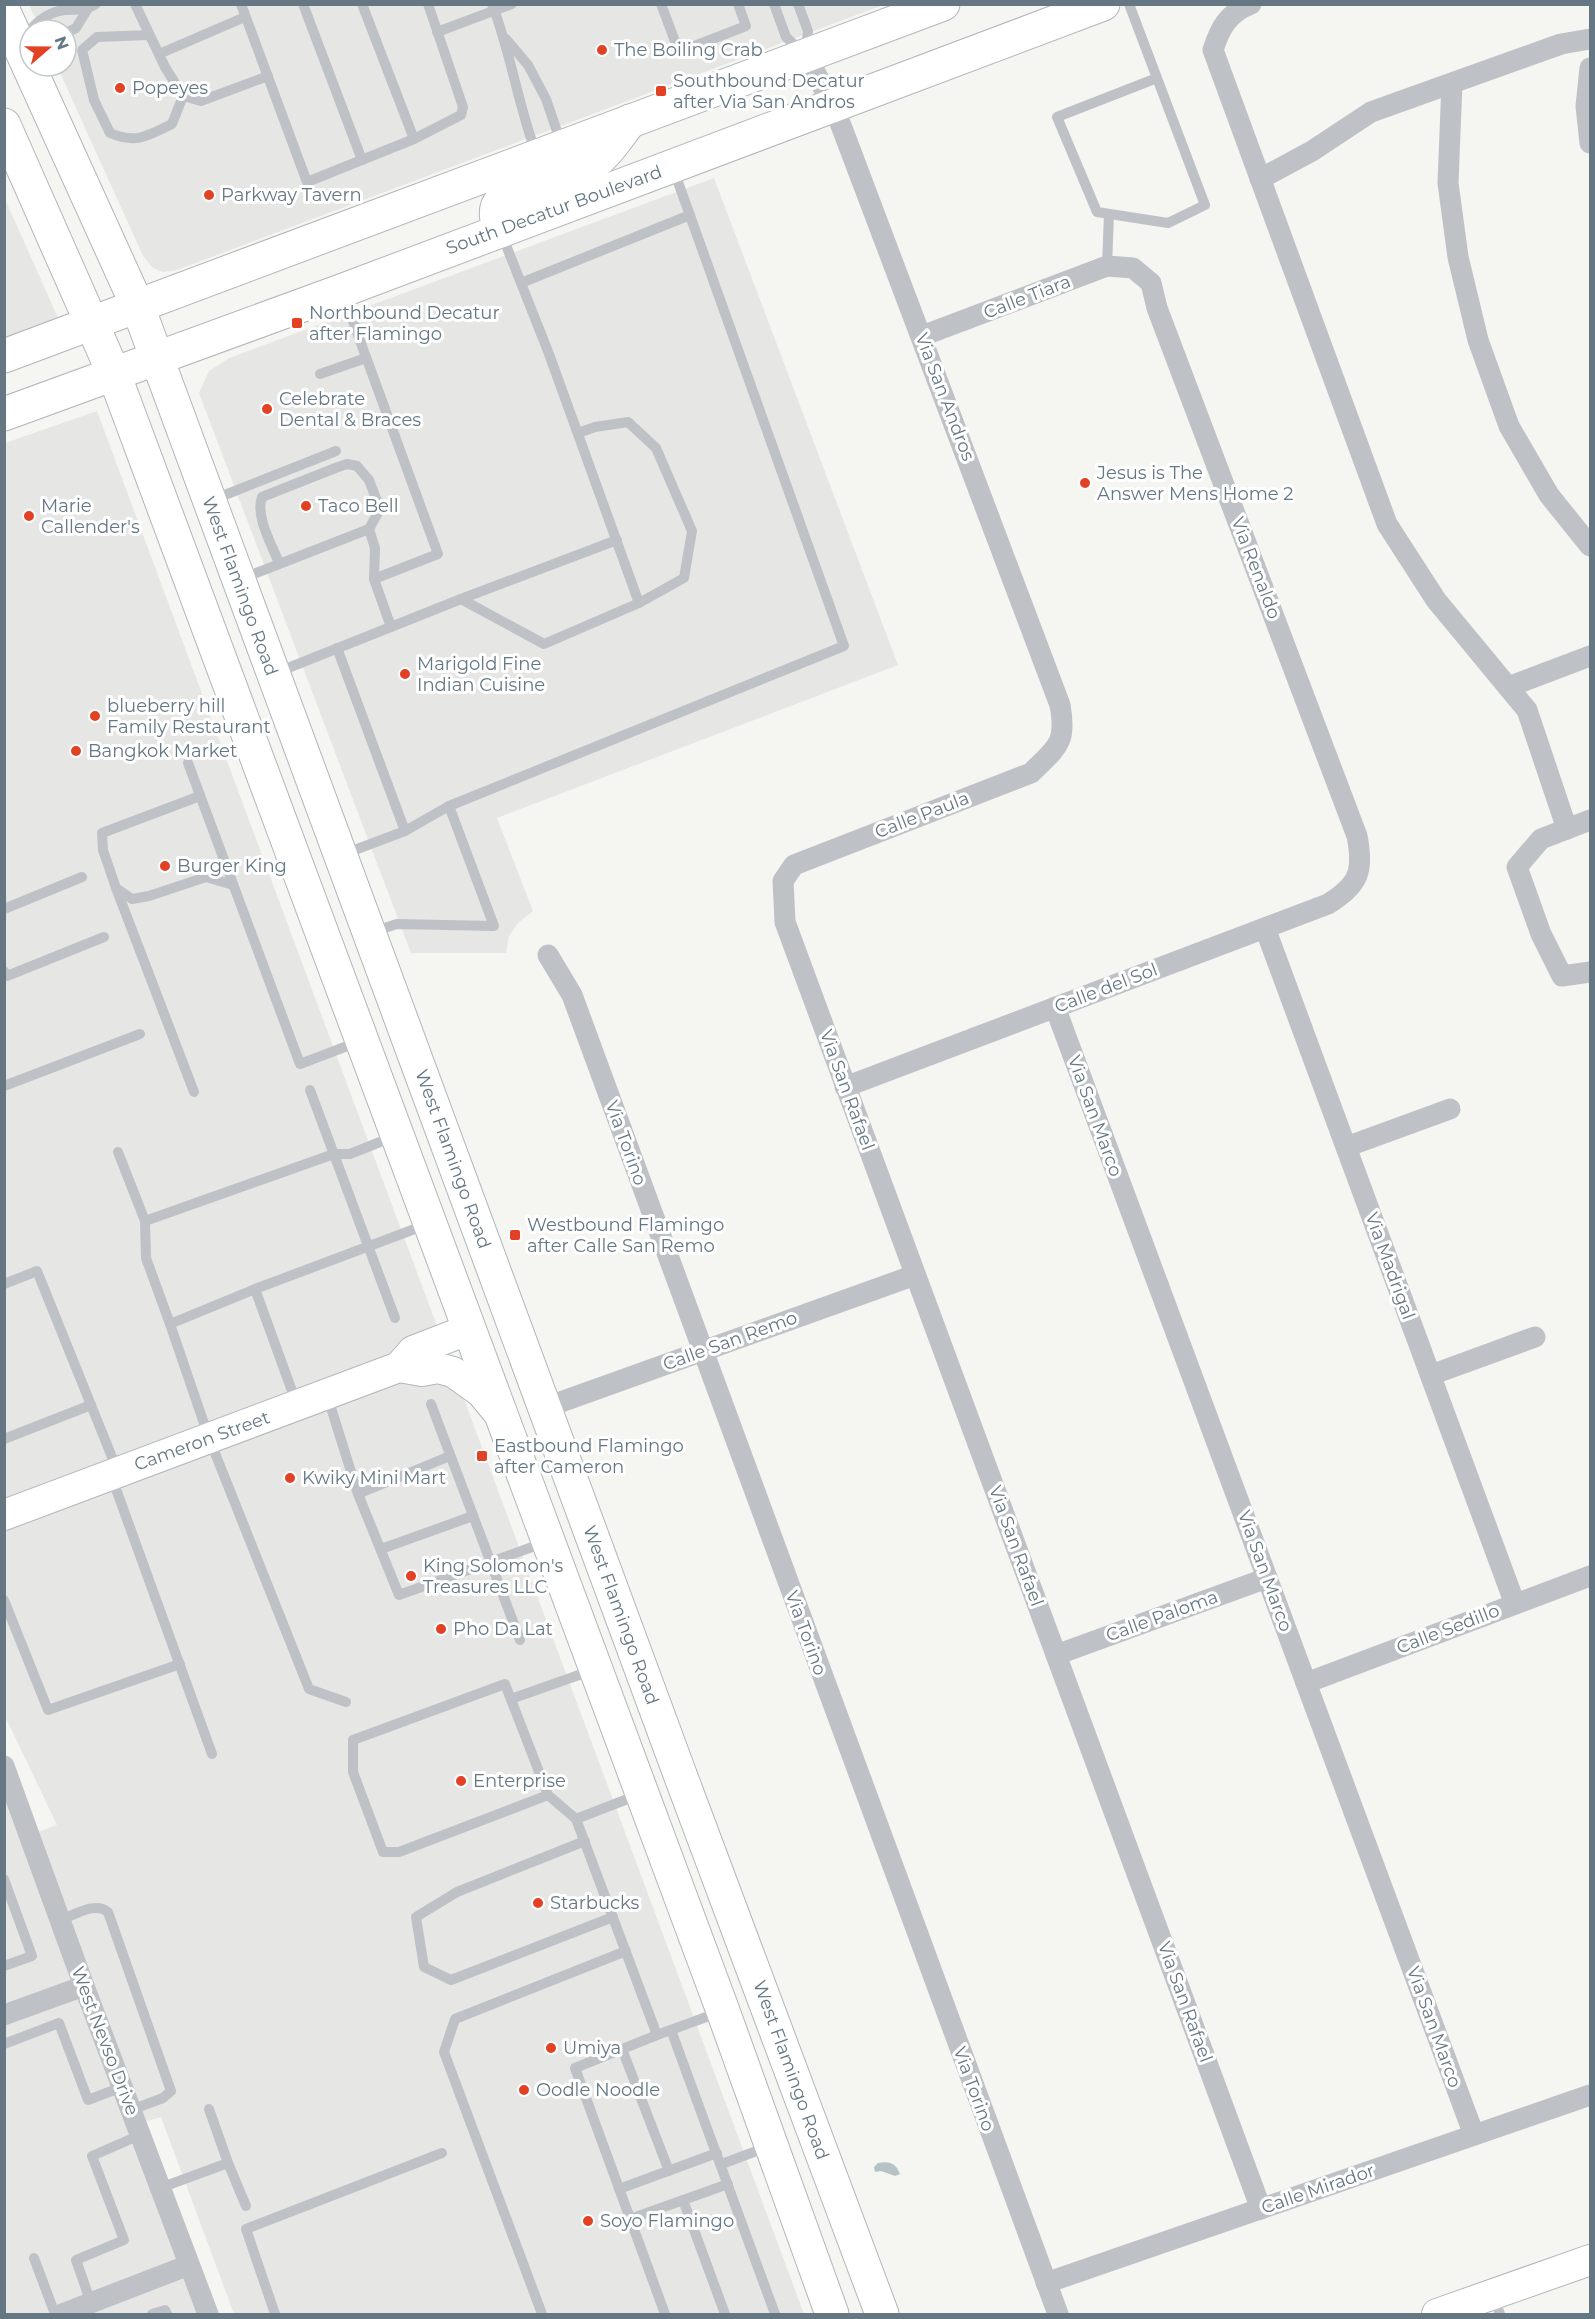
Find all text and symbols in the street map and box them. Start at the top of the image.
north arrow [18,18,78,78]
text: N [50,34,73,52]
place label: The Boiling Crab [614,39,763,61]
marker: The Boiling Crab [595,43,609,57]
place label: Southbound Decatur after Via San Andros [673,70,865,113]
place label: Popeyes [132,77,208,99]
marker: Popeyes [113,81,127,95]
marker: Southbound Decatur after Via San Andros [654,84,668,98]
street label: South Decatur Boulevard [443,161,665,259]
place label: Parkway Tavern [221,184,362,206]
marker: Parkway Tavern [202,188,216,202]
street label: Calle Tiara [980,270,1074,324]
place label: Northbound Decatur after Flamingo [309,302,500,345]
marker: Northbound Decatur after Flamingo [290,316,304,330]
street label: Via San Andros [910,330,980,464]
place label: Celebrate Dental & Braces [279,388,421,431]
marker: Celebrate Dental & Braces [260,402,274,416]
place label: Jesus is The Answer Mens Home 2 [1096,462,1294,505]
marker: Jesus is The Answer Mens Home 2 [1078,476,1092,490]
street label: West Flamingo Road [197,493,283,679]
place label: Marie Callender's [41,495,140,538]
place label: Taco Bell [318,495,399,517]
marker: Taco Bell [299,499,313,513]
marker: Marie Callender's [22,509,36,523]
street label: Via Renaldo [1226,514,1286,622]
place label: Marigold Fine Indian Cuisine [417,653,545,696]
marker: Marigold Fine Indian Cuisine [398,667,412,681]
place label: blueberry hill Family Restaurant [107,695,271,738]
marker: blueberry hill Family Restaurant [88,709,102,723]
place label: Bangkok Market [88,740,237,762]
marker: Bangkok Market [69,744,83,758]
street label: Calle Paula [872,787,972,843]
place label: Burger King [177,855,287,877]
marker: Burger King [158,859,172,873]
street label: Calle del Sol [1051,958,1161,1018]
street label: Via San Rafael [815,1027,879,1153]
street label: Via San Marco [1063,1053,1127,1179]
street label: West Flamingo Road [410,1066,496,1252]
street label: Via Torino [601,1098,651,1188]
street label: Via Madrigal [1360,1210,1420,1322]
place label: Westbound Flamingo after Calle San Remo [527,1214,724,1257]
marker: Westbound Flamingo after Calle San Remo [508,1228,522,1242]
street label: Calle San Remo [660,1306,800,1376]
street label: Cameron Street [131,1406,273,1476]
place label: Eastbound Flamingo after Cameron [494,1435,684,1478]
marker: Eastbound Flamingo after Cameron [475,1449,489,1463]
place label: Kwiky Mini Mart [302,1467,446,1489]
marker: Kwiky Mini Mart [283,1471,297,1485]
street label: Via San Rafael [984,1483,1048,1609]
street label: Via San Marco [1233,1508,1297,1634]
street label: West Flamingo Road [578,1522,664,1708]
place label: King Solomon's Treasures LLC [423,1555,564,1598]
marker: King Solomon's Treasures LLC [404,1569,418,1583]
street label: Calle Paloma [1103,1586,1221,1646]
street label: Via Torino [781,1588,831,1678]
street label: Calle Sedillo [1393,1599,1503,1659]
place label: Pho Da Lat [453,1618,553,1640]
marker: Pho Da Lat [434,1622,448,1636]
place label: Enterprise [473,1770,566,1792]
marker: Enterprise [454,1774,468,1788]
place label: Starbucks [550,1892,639,1914]
marker: Starbucks [531,1896,545,1910]
street label: Via San Rafael [1153,1939,1217,2065]
street label: West Nevso Drive [66,1963,144,2119]
street label: Via San Marco [1402,1964,1466,2090]
street label: West Flamingo Road [748,1977,834,2163]
place label: Umiya [563,2037,621,2059]
marker: Umiya [544,2041,558,2055]
street label: Via Torino [949,2044,999,2134]
place label: Oodle Noodle [536,2079,660,2101]
marker: Oodle Noodle [517,2083,531,2097]
street label: Calle Mirador [1258,2159,1378,2219]
place label: Soyo Flamingo [600,2210,734,2232]
marker: Soyo Flamingo [581,2214,595,2228]

